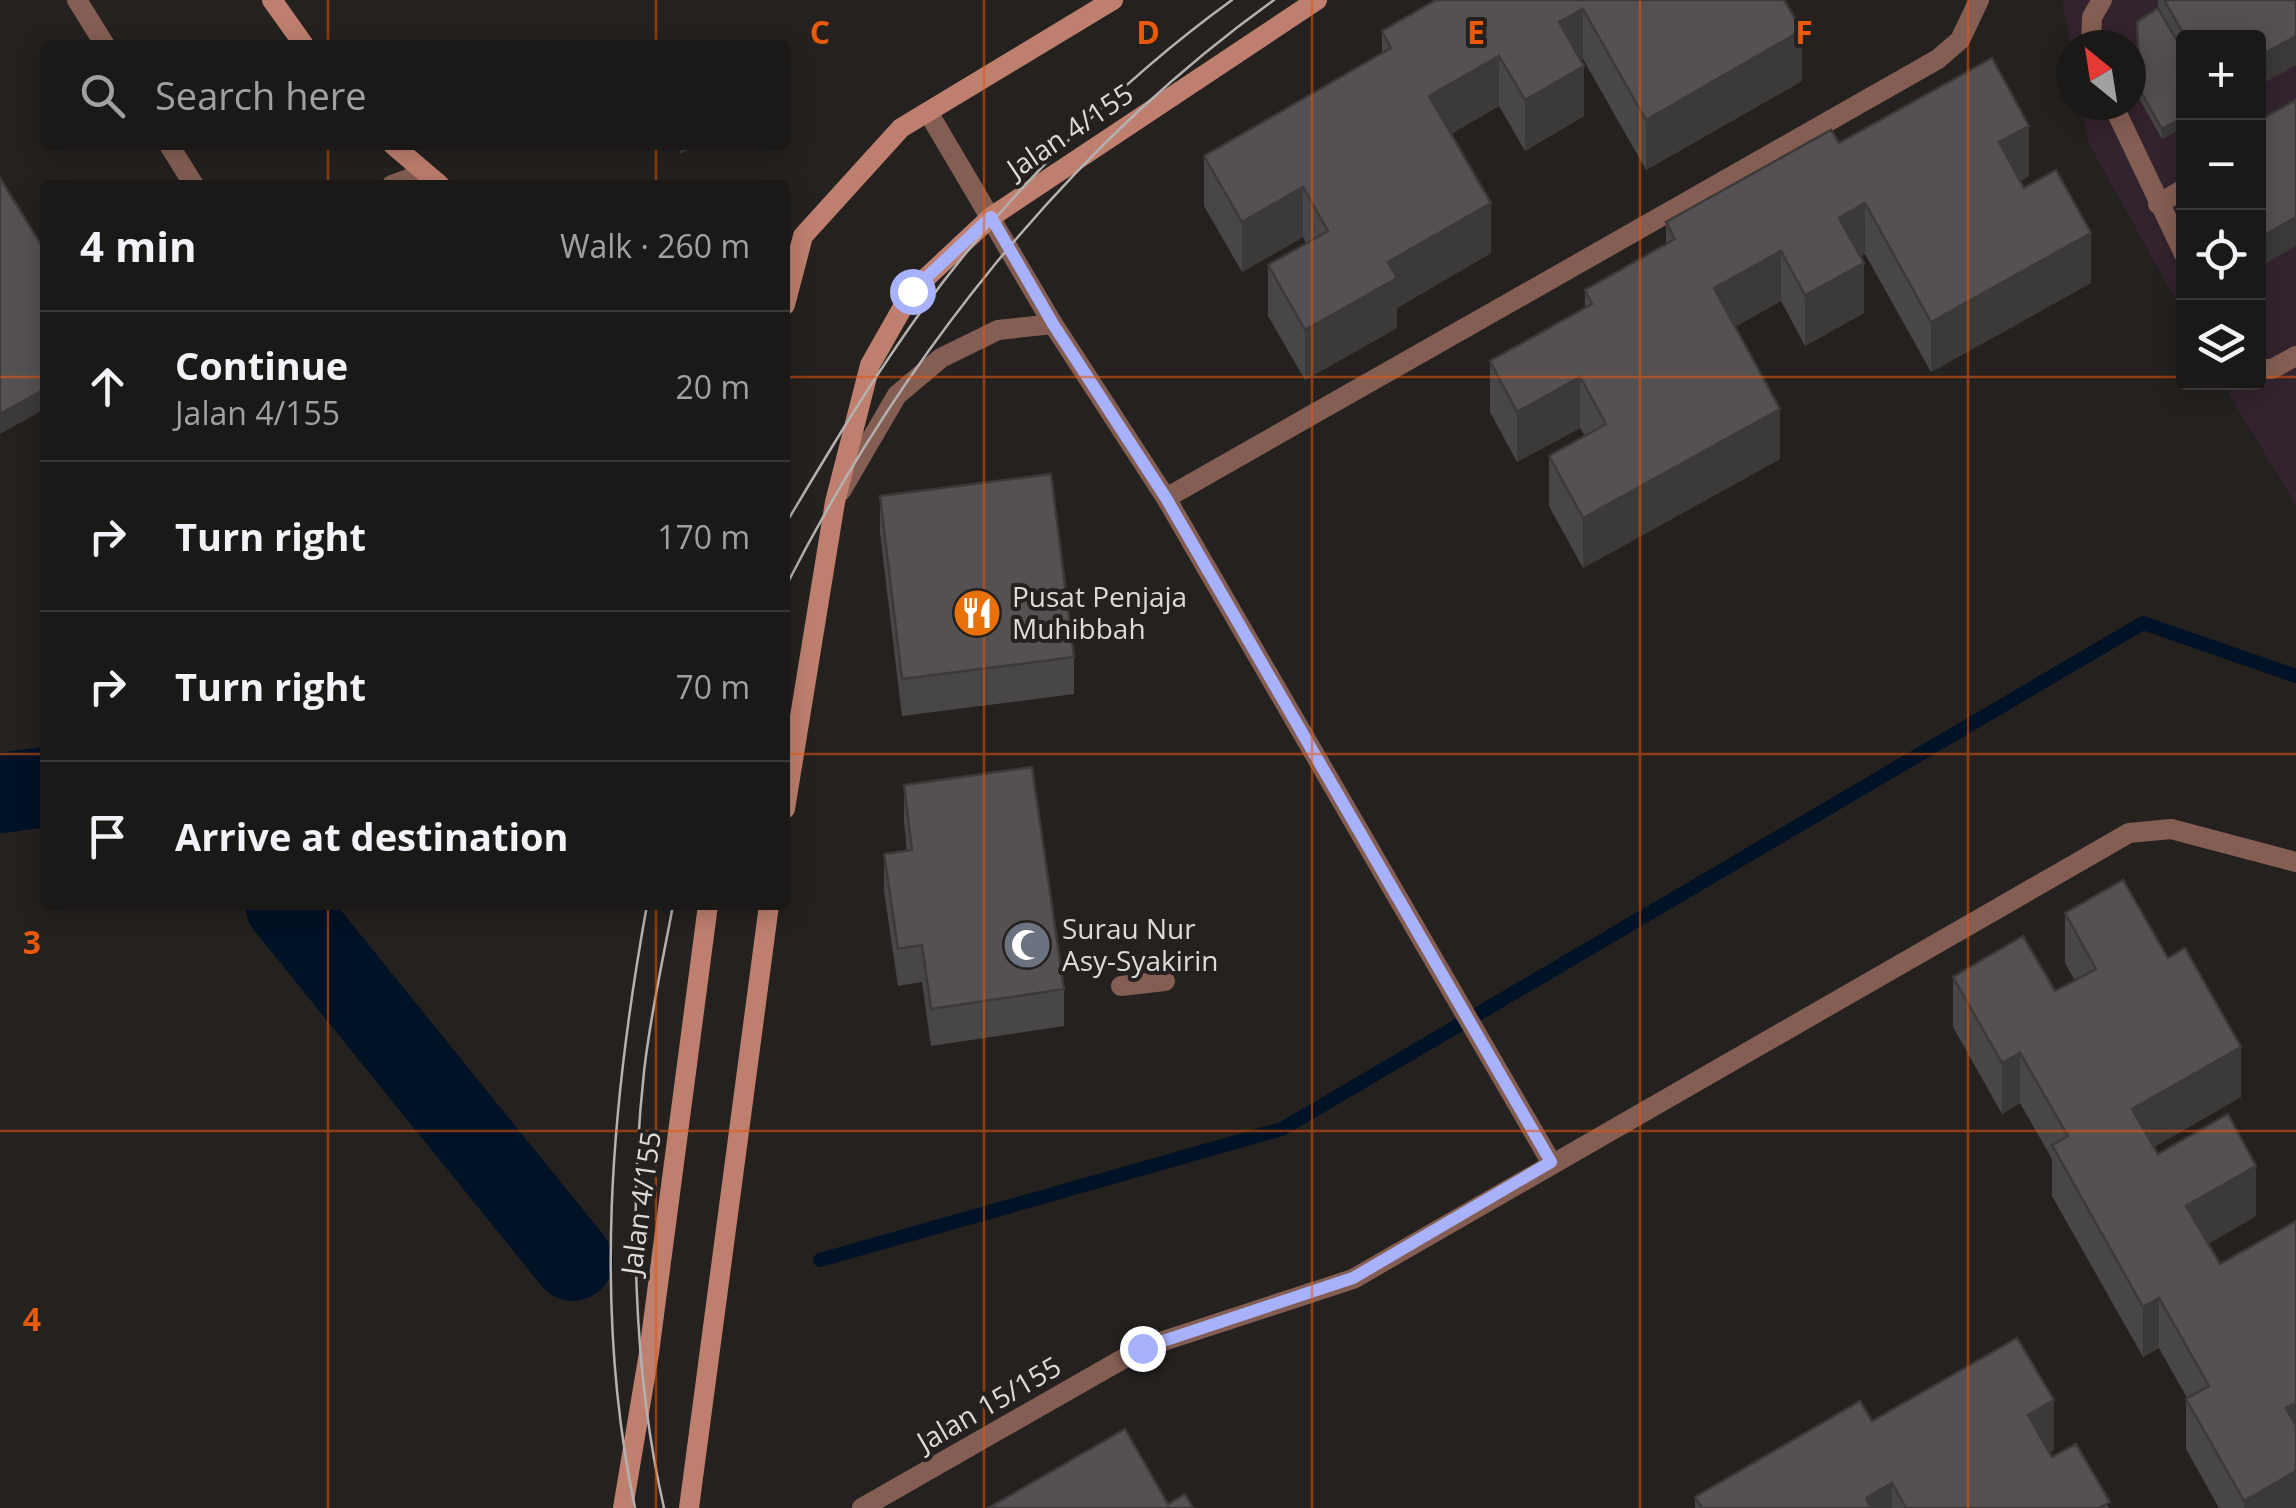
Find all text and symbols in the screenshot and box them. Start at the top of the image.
text: C [810,10,830,53]
text: D [1136,10,1160,53]
text: E [1467,10,1485,53]
text: F [1795,10,1813,53]
north arrow [2056,30,2146,120]
map controls [2176,30,2266,390]
button: + [2176,30,2266,120]
search box [40,40,790,150]
icon: search [75,68,130,123]
text: Search here [155,69,367,121]
street label: Jalan 4/155 [996,74,1140,188]
button: − [2176,120,2266,210]
button: locate [2176,210,2266,300]
text: 4 min [80,217,197,274]
text: Walk · 260 m [560,224,750,267]
route start [890,269,936,315]
button: layers [2176,300,2266,390]
text: Continue [175,339,348,391]
icon: ahead [80,359,135,414]
text: 20 m [675,365,750,408]
text: Jalan 4/155 [175,391,340,434]
icon: right [80,509,135,564]
text: Turn right [175,510,366,562]
text: 170 m [657,515,750,558]
place label: Pusat Penjaja Muhibbah [1012,577,1187,647]
restaurant icon: Pusat Penjaja Muhibbah [951,587,1003,639]
icon: right [80,659,135,714]
text: Turn right [175,660,366,712]
text: 70 m [675,665,750,708]
icon: arrive [80,809,135,864]
text: Arrive at destination [175,810,569,862]
place label: Surau Nur Asy-Syakirin [1062,909,1219,979]
mosque icon: Surau Nur Asy-Syakirin [1001,919,1053,971]
text: 3 [23,920,41,963]
street label: Jalan 4/155 [611,1129,669,1280]
text: 4 [23,1297,41,1340]
route end [1120,1326,1166,1372]
street label: Jalan 15/155 [907,1347,1067,1461]

